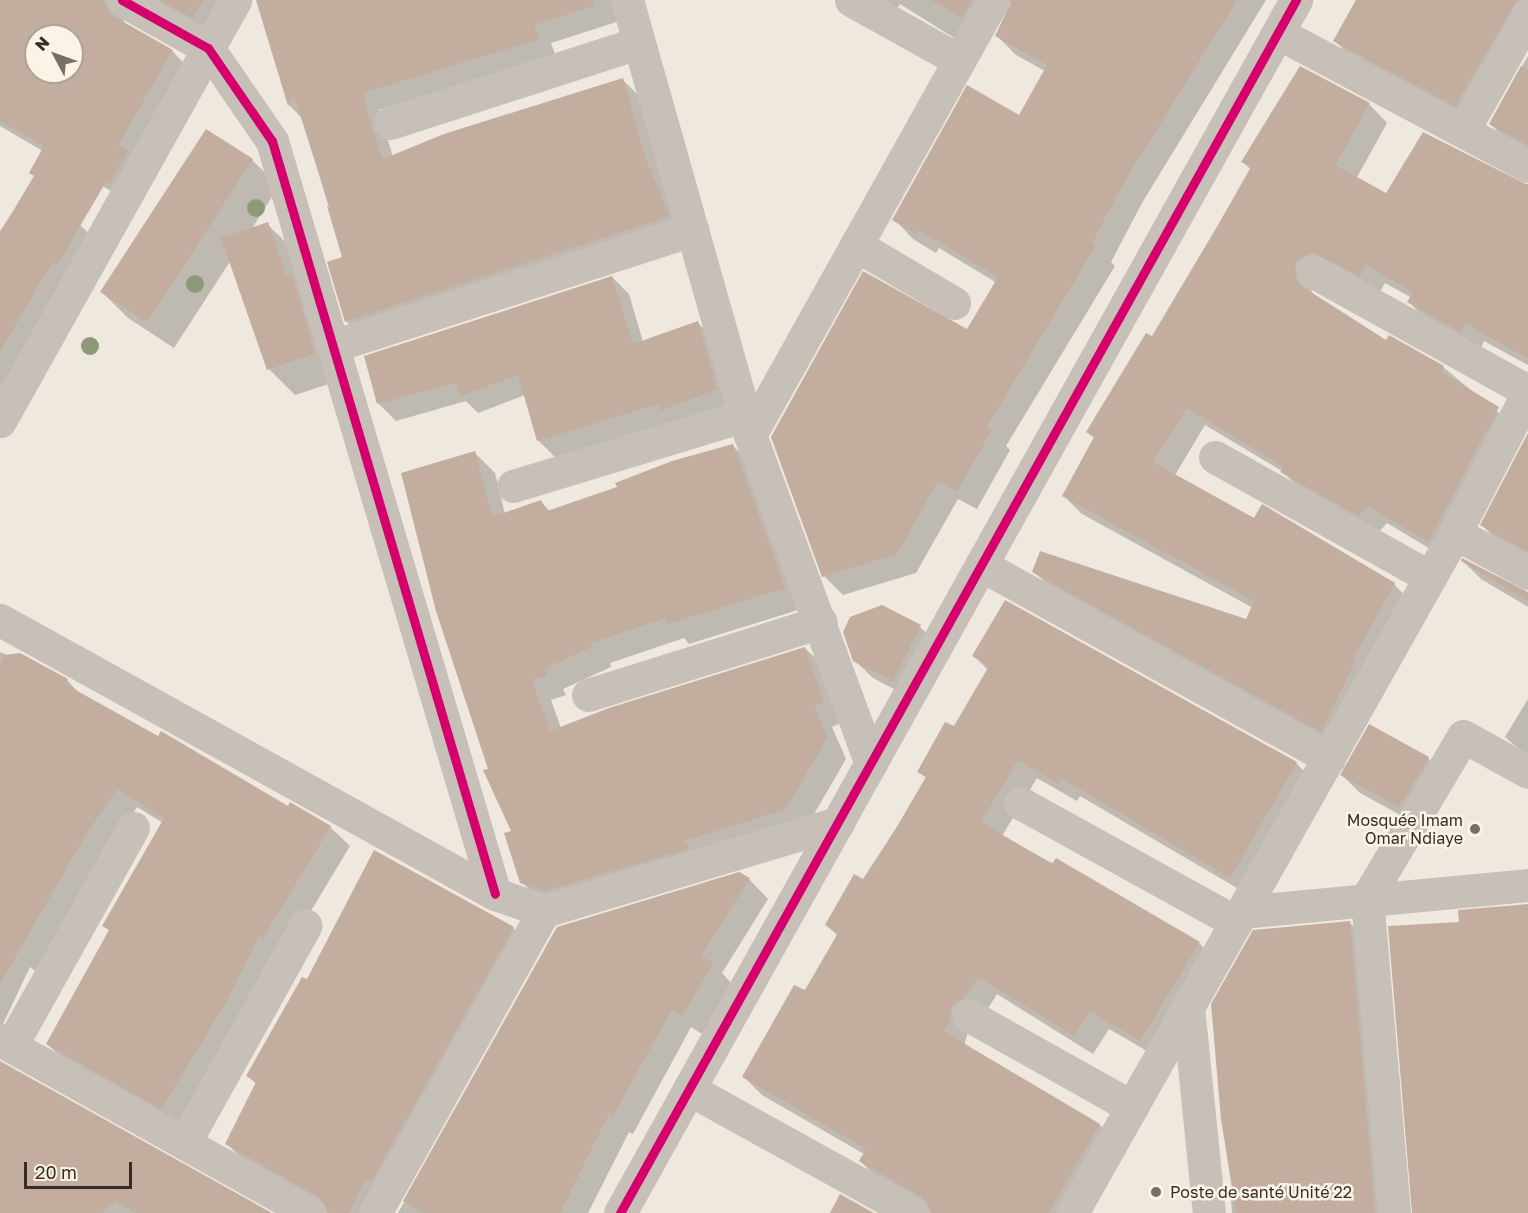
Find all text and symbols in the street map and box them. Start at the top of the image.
north arrow [24,24,84,84]
text: N [30,32,53,55]
place label: Mosquée Imam Omar Ndiaye [1347,810,1463,848]
marker: Mosquée Imam Omar Ndiaye [1468,822,1482,836]
scale bar [27,1150,135,1188]
text: 20 m [35,1161,77,1183]
place label: Poste de santé Unité 22 [1170,1182,1352,1202]
marker: Poste de santé Unité 22 [1147,1183,1165,1201]

